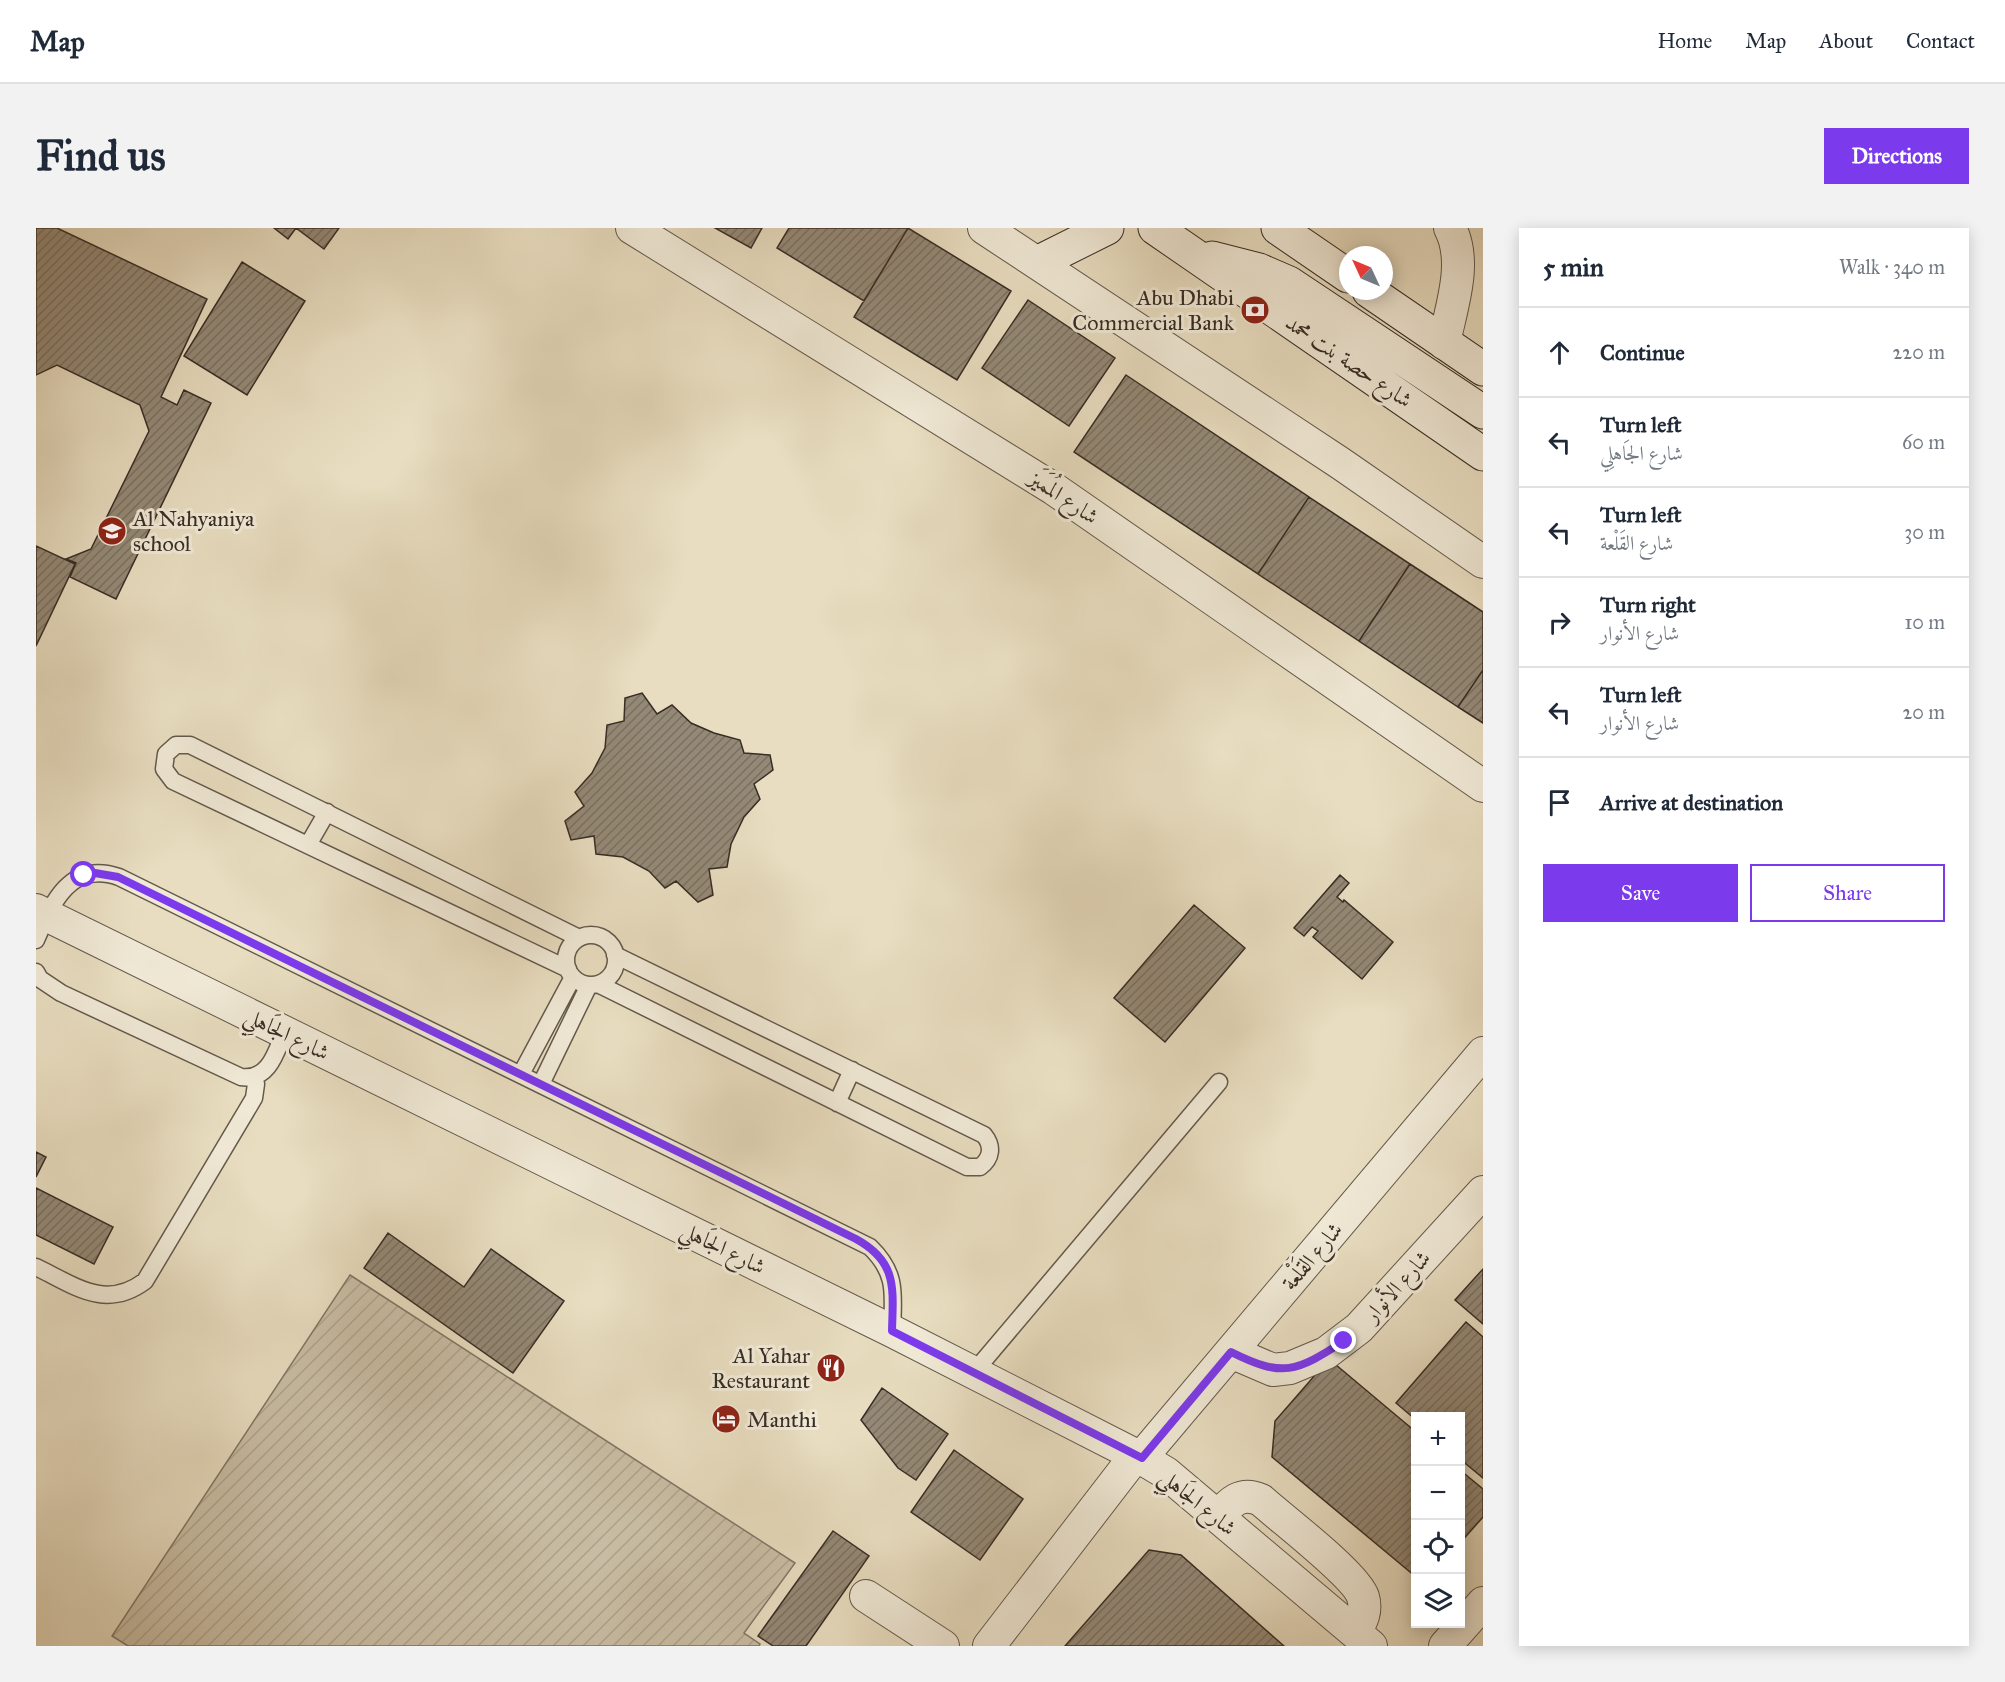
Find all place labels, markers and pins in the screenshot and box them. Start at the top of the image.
place label: Abu Dhabi Commercial Bank [1072,284,1235,336]
bank icon: Abu Dhabi Commercial Bank [1239,294,1271,326]
place label: Al Nahyaniya school [132,505,255,557]
school or university icon: Al Nahyaniya school [96,515,128,547]
place label: Al Yahar Restaurant [712,1342,811,1394]
restaurant icon: Al Yahar Restaurant [815,1352,847,1384]
hotel icon: Manthi [710,1403,742,1435]
place label: Manthi [747,1406,817,1433]

